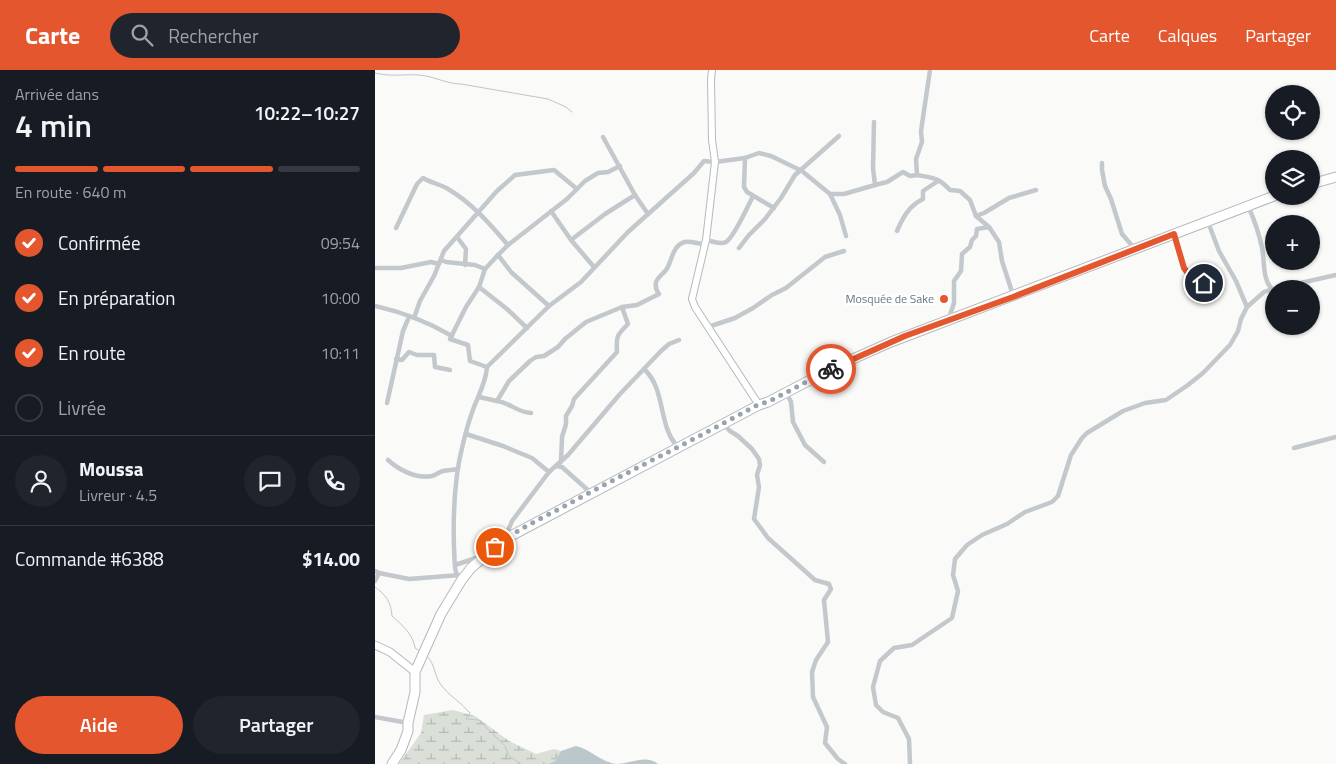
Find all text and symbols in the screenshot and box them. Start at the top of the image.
search box [110,13,460,58]
text: Carte [25,17,80,53]
icon: search [128,21,156,49]
text: Rechercher [168,21,258,50]
text: Carte [1089,22,1130,49]
text: Calques [1158,22,1217,49]
text: Partager [1245,22,1311,49]
text: Arrivée dans [15,82,99,106]
map controls [1265,85,1320,335]
button: locate [1265,85,1320,140]
text: 10:22–10:27 [254,98,360,127]
text: 4 min [15,101,92,149]
button: layers [1265,150,1320,205]
text: En route · 640 m [15,180,126,204]
button: + [1265,215,1320,270]
text: Confirmée [58,228,140,257]
icon: check [15,229,43,257]
text: 09:54 [321,231,360,255]
pin [1183,262,1225,304]
icon: home [1190,269,1218,297]
button: − [1265,280,1320,335]
text: En préparation [58,283,176,312]
icon: check [15,284,43,312]
text: 10:00 [321,286,360,310]
place label: Mosquée de Sake [845,289,934,308]
marker: Mosquée de Sake [938,293,950,305]
text: En route [58,338,126,367]
icon: check [15,339,43,367]
text: 10:11 [321,341,360,365]
courier [806,344,856,394]
icon: bike [817,355,845,383]
text: Livrée [58,393,106,422]
text: Moussa [79,454,143,483]
button: person [15,455,67,507]
button: chat [244,455,296,507]
button: phone [308,455,360,507]
text: Livreur · 4.5 [79,483,157,507]
pin [474,526,516,568]
icon: bag [481,533,509,561]
text: Commande #6388 [15,544,164,573]
text: $14.00 [302,544,360,573]
button: Aide [15,696,183,754]
button: Partager [193,696,360,754]

